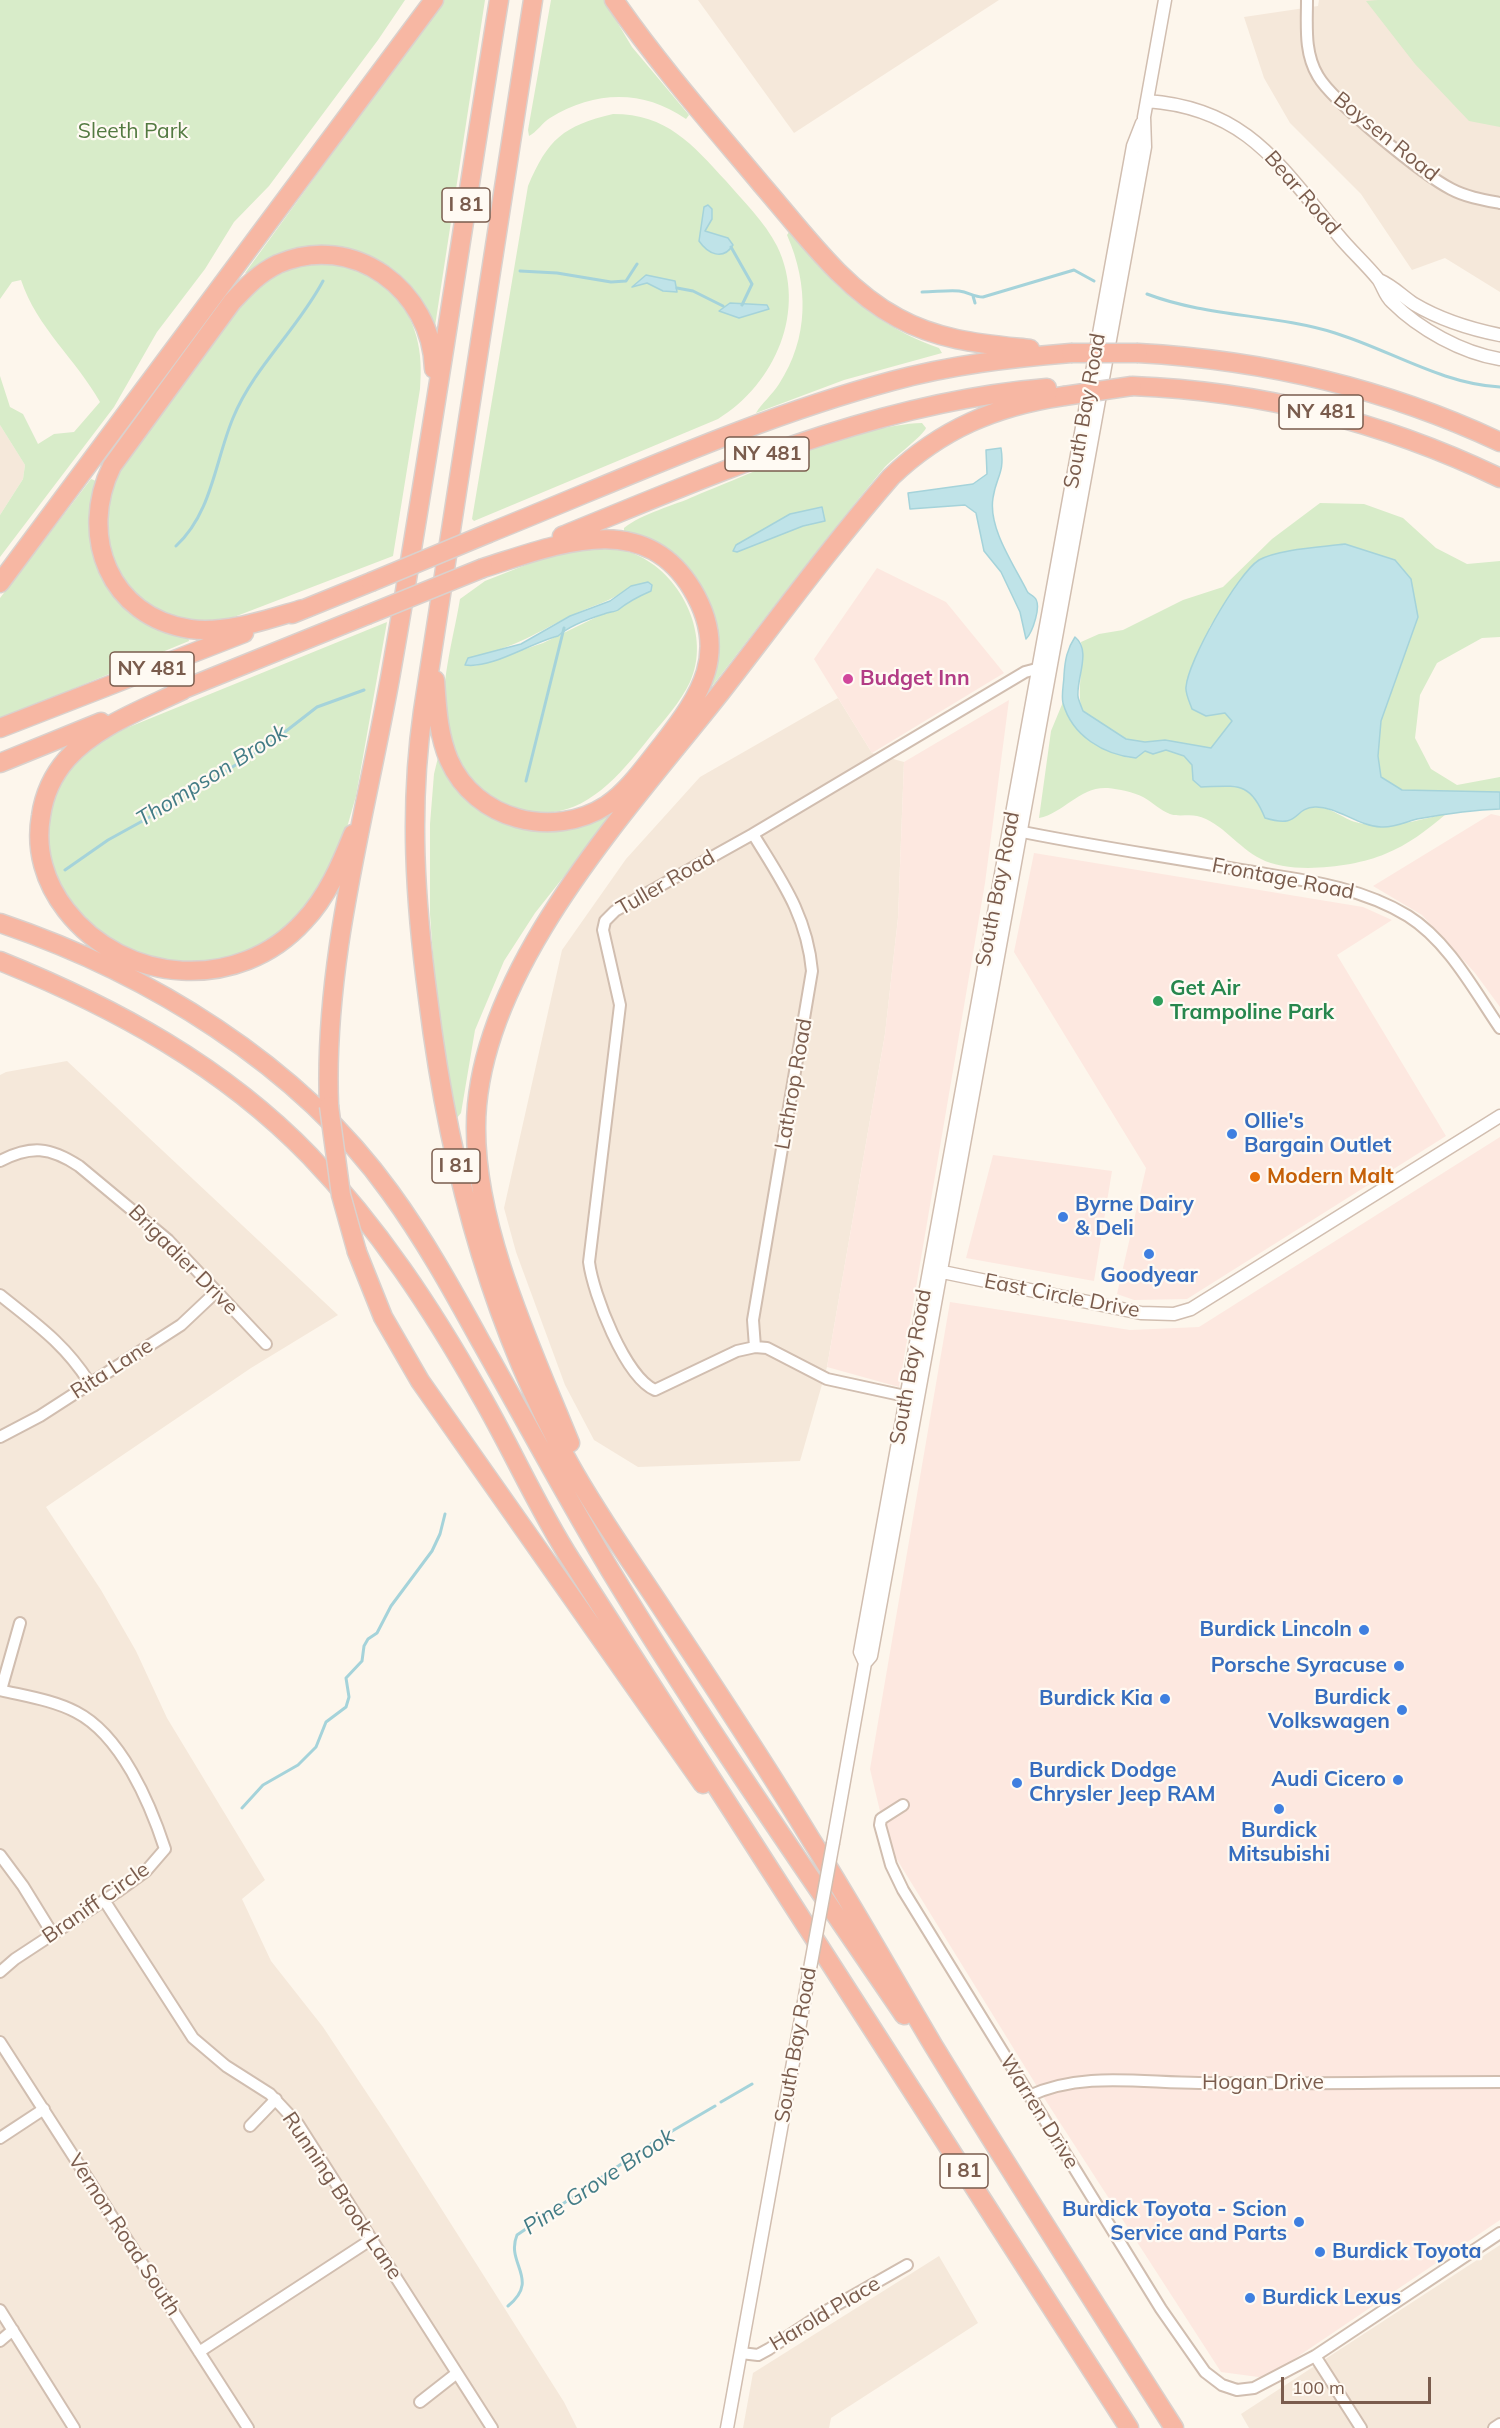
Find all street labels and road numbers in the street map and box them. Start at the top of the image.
street label: Boysen Road [1328,87,1444,187]
street label: Bear Road [1259,146,1345,240]
road number: I 81 [442,188,490,222]
street label: South Bay Road [1059,331,1111,491]
road number: NY 481 [1279,395,1363,429]
road number: NY 481 [725,437,809,471]
road number: NY 481 [110,652,194,686]
street label: South Bay Road [971,809,1025,969]
street label: Tuller Road [612,845,720,921]
street label: Frontage Road [1210,853,1356,905]
street label: Lathrop Road [770,1016,818,1152]
road number: I 81 [432,1149,480,1183]
street label: Brigadier Drive [123,1200,243,1320]
street label: East Circle Drive [982,1269,1142,1323]
street label: South Bay Road [885,1287,937,1447]
street label: Rita Lane [66,1333,158,1405]
street label: Braniff Circle [38,1857,154,1949]
street label: South Bay Road [770,1965,822,2125]
street label: Warren Drive [994,2050,1084,2174]
street label: Hogan Drive [1202,2070,1324,2096]
street label: Running Brook Lane [277,2107,407,2285]
street label: Vernon Road South [62,2149,186,2321]
road number: I 81 [940,2154,988,2188]
street label: Harold Place [765,2271,885,2357]

